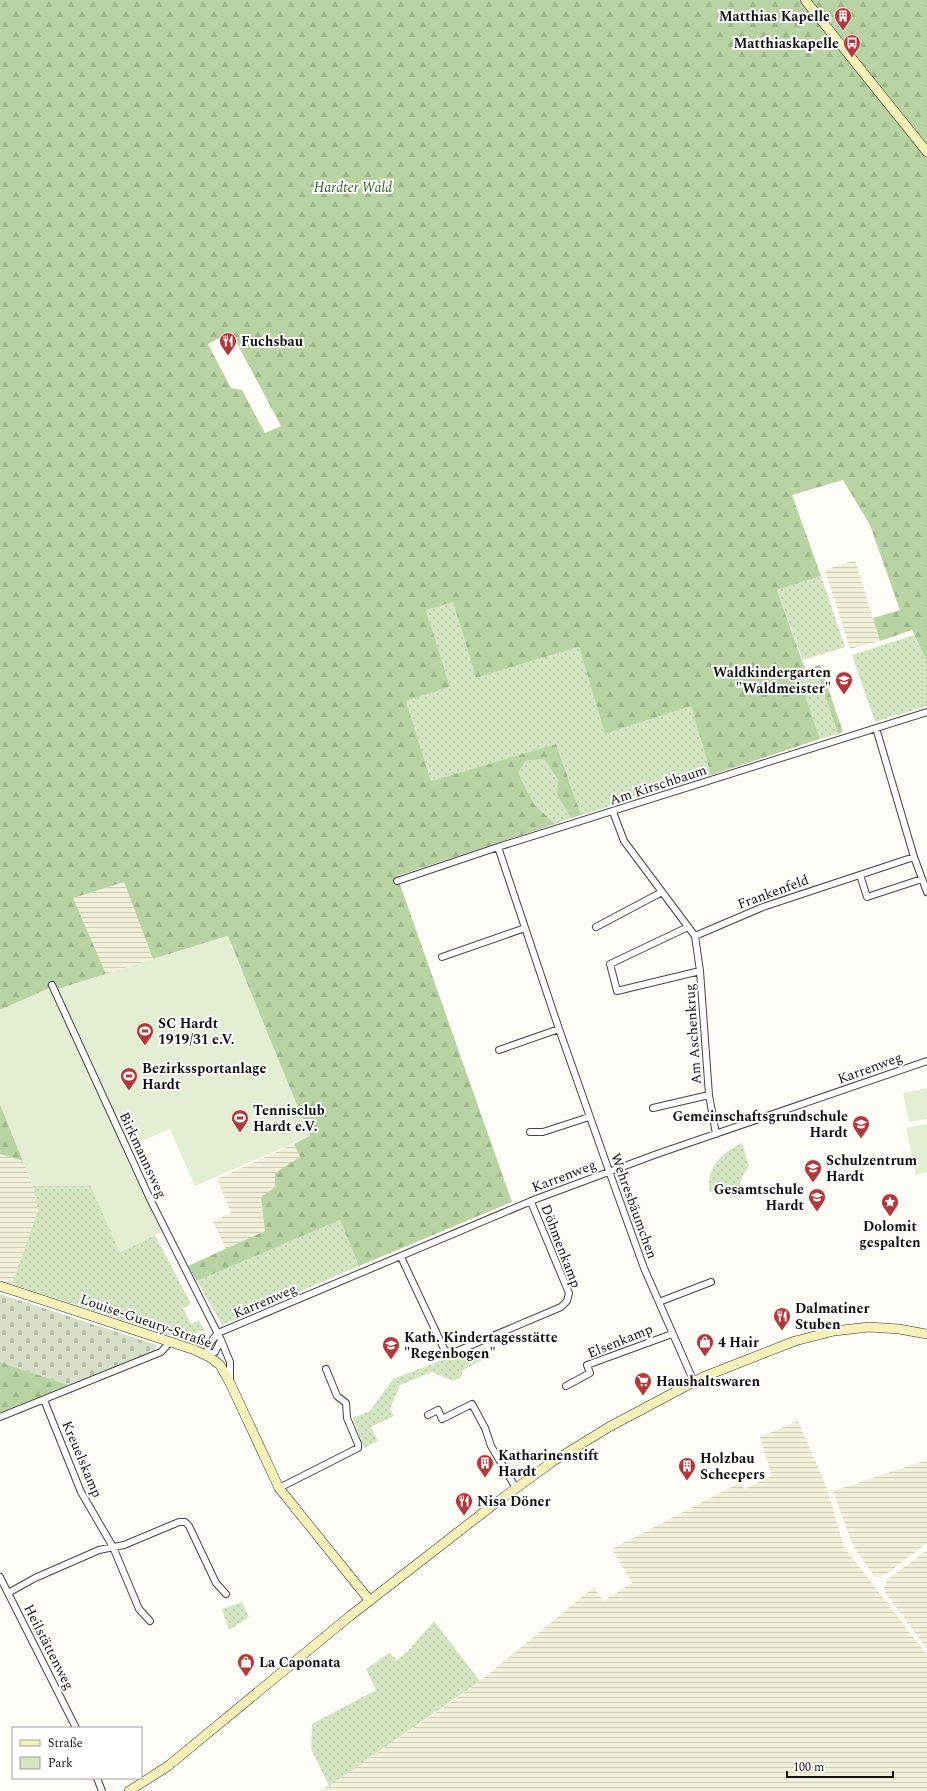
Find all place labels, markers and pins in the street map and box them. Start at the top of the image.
place label: Matthias Kapelle [719,6,830,27]
building icon: Matthias Kapelle [833,6,853,31]
place label: Matthiaskapelle [733,33,839,54]
bus stop icon: Matthiaskapelle [842,33,862,58]
restaurant icon: Fuchsbau [218,331,238,356]
place label: Fuchsbau [241,331,304,352]
place label: Waldkindergarten "Waldmeister" [713,662,831,699]
school or university icon: Waldkindergarten "Waldmeister" [834,670,854,695]
place label: SC Hardt 1919/31 e.V. [158,1013,235,1050]
sports icon: SC Hardt 1919/31 e.V. [135,1021,155,1046]
place label: Bezirkssportanlage Hardt [142,1058,267,1095]
sports icon: Bezirkssportanlage Hardt [119,1066,139,1091]
place label: Tennisclub Hardt e.V. [253,1100,325,1137]
place label: Gemeinschaftsgrundschule Hardt [672,1106,849,1143]
sports icon: Tennisclub Hardt e.V. [230,1108,250,1133]
school or university icon: Gemeinschaftsgrundschule Hardt [851,1114,871,1139]
place label: Schulzentrum Hardt [826,1150,918,1187]
school or university icon: Schulzentrum Hardt [803,1158,823,1183]
place label: Gesamtschule Hardt [714,1179,805,1216]
school or university icon: Gesamtschule Hardt [807,1187,827,1212]
place icon: Dolomit gespalten [880,1192,900,1217]
place label: Dolomit gespalten [859,1216,921,1253]
place label: Dalmatiner Stuben [795,1298,869,1335]
restaurant icon: Dalmatiner Stuben [772,1306,792,1331]
place label: Kath. Kindertagesstätte "Regenbogen" [404,1327,558,1364]
shop icon: 4 Hair [695,1332,715,1357]
place label: 4 Hair [718,1332,759,1353]
school or university icon: Kath. Kindertagesstätte "Regenbogen" [381,1335,401,1360]
supermarket icon: Haushaltswaren [633,1371,653,1396]
place label: Haushaltswaren [656,1371,761,1392]
place label: Katharinenstift Hardt [498,1445,599,1482]
place label: Holzbau Scheepers [700,1448,765,1485]
building icon: Katharinenstift Hardt [475,1453,495,1478]
building icon: Holzbau Scheepers [677,1456,697,1481]
restaurant icon: Nisa Döner [454,1491,474,1516]
place label: Nisa Döner [477,1491,550,1512]
shop icon: La Caponata [236,1652,256,1677]
place label: La Caponata [259,1652,341,1673]

